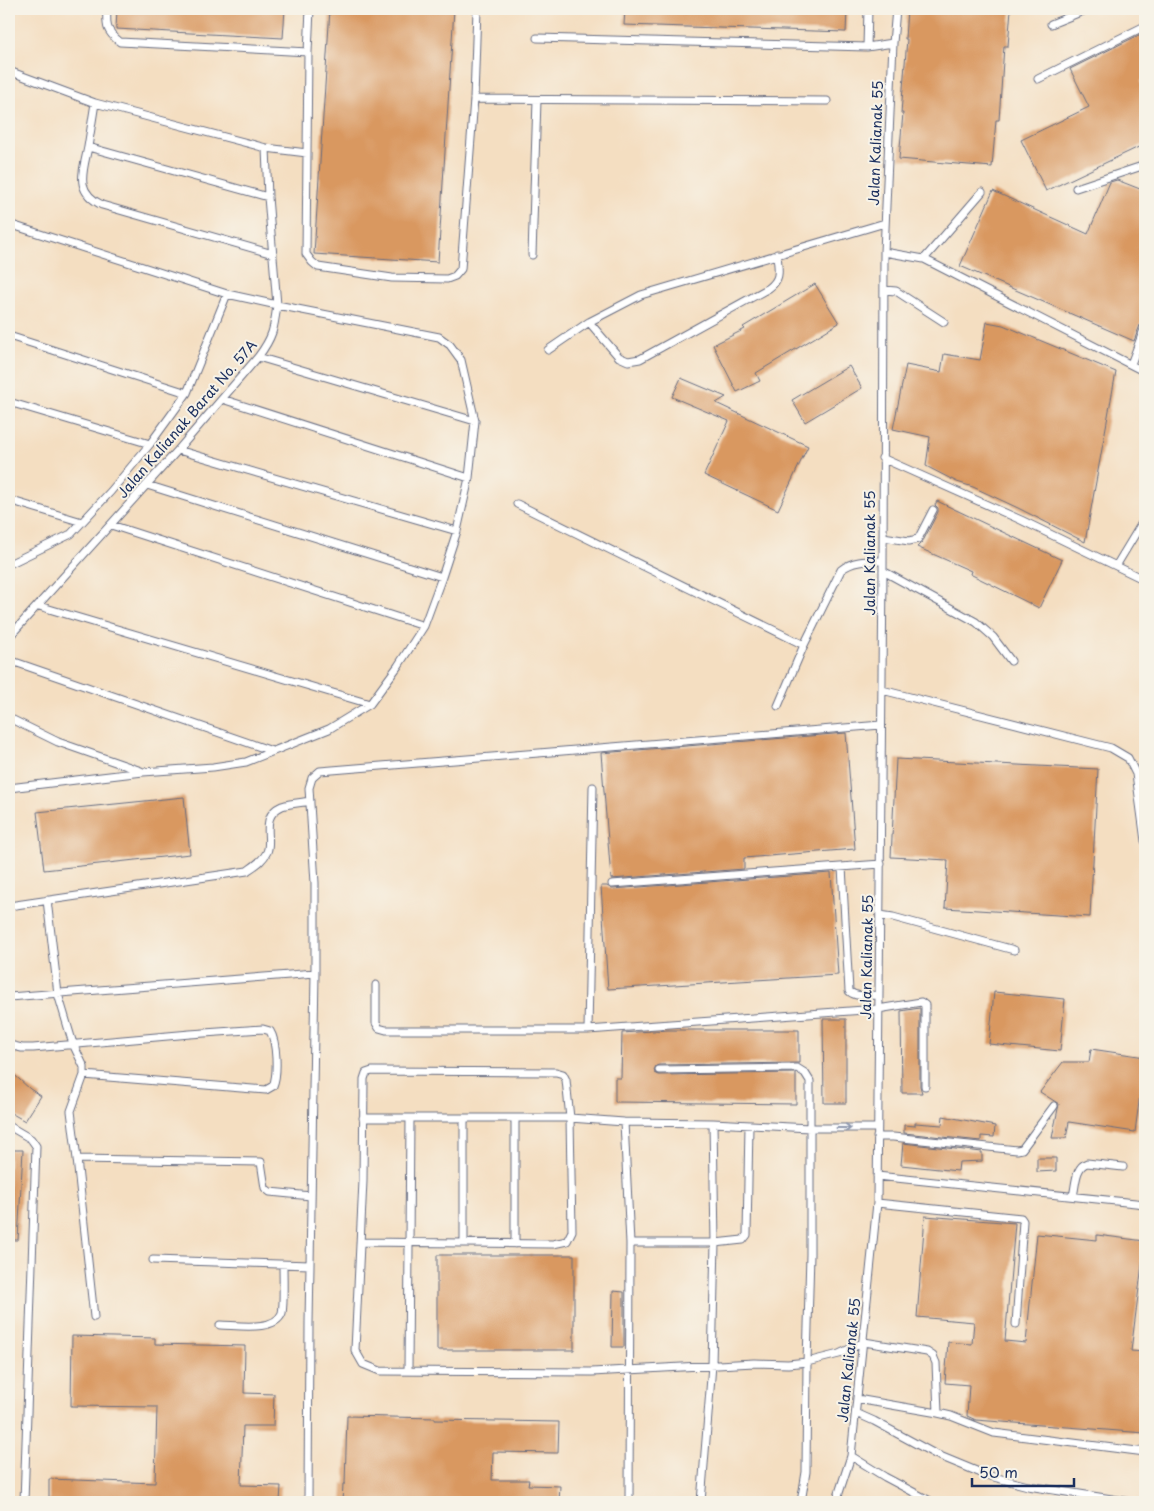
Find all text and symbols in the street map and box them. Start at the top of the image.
street label: Jalan Kalianak 55 [863,80,888,206]
street label: Jalan Kalianak Barat No. 57A [112,335,261,502]
street label: Jalan Kalianak 55 [859,490,880,616]
street label: Jalan Kalianak 55 [855,894,878,1020]
one-way arrow [836,1123,852,1133]
street label: Jalan Kalianak 55 [832,1297,865,1423]
scale bar [972,1456,1074,1488]
text: 50 m [979,1460,1018,1483]

